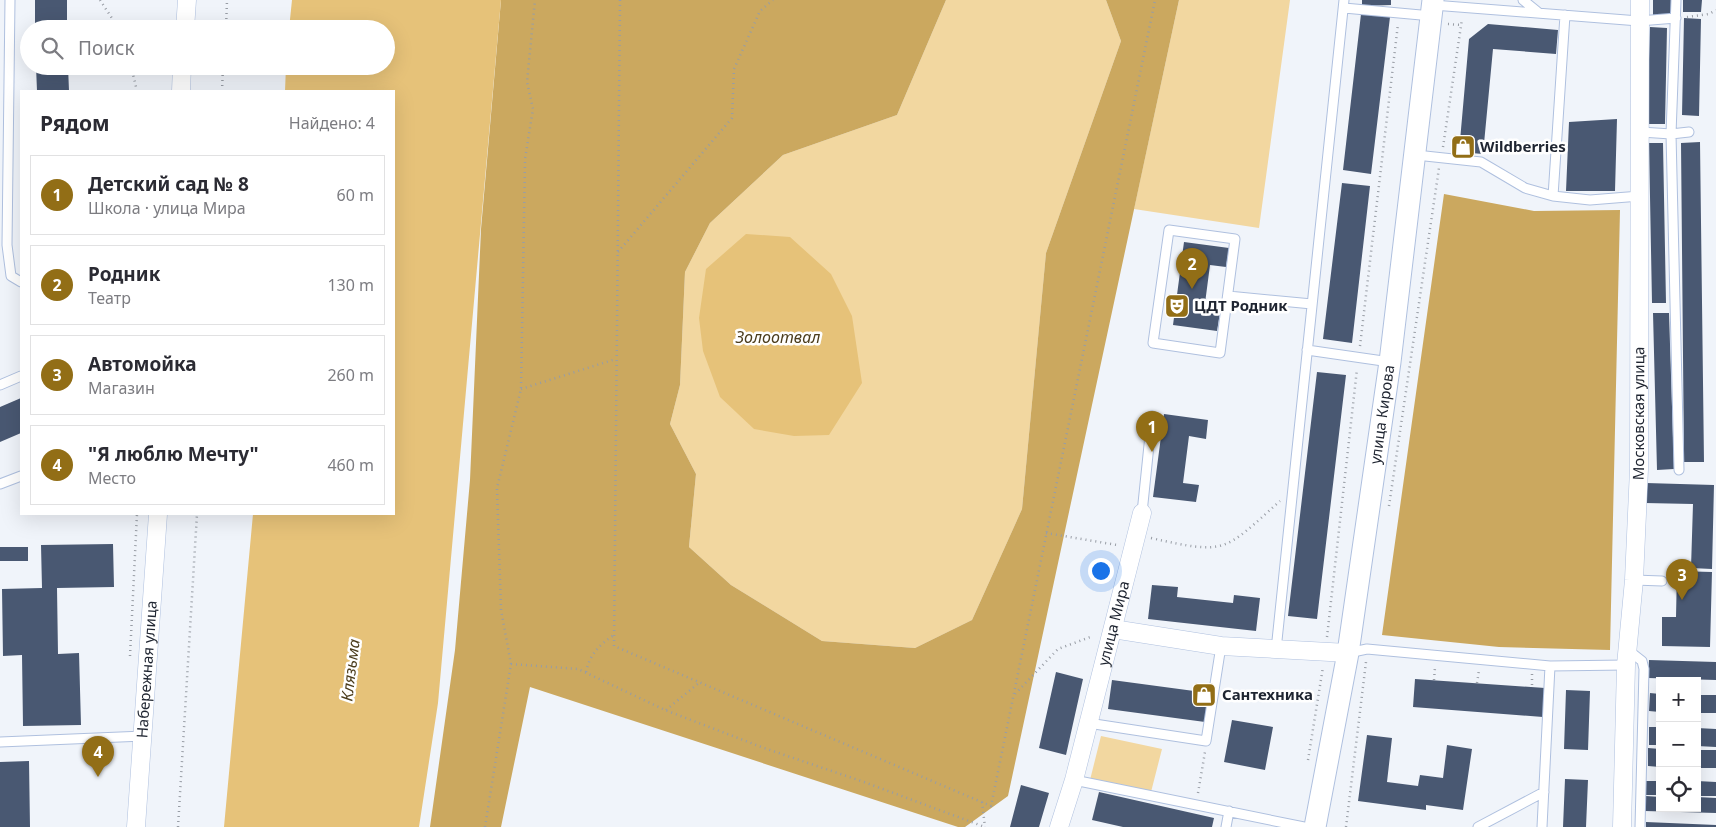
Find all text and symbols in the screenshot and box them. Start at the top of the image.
search box [20,20,395,75]
icon: search [38,34,66,62]
text: Поиск [78,35,134,61]
text: Рядом [40,109,110,137]
text: Найдено: 4 [289,112,375,134]
shop icon: Wildberries [1450,134,1476,160]
place label: Wildberries [1480,136,1566,156]
text: Детский сад № 8 [88,171,249,197]
text: 1 [52,184,62,206]
text: 60 m [337,184,374,206]
text: Школа · улица Мира [88,197,246,219]
pin: 2 [1176,248,1208,289]
text: Родник [88,261,160,287]
text: 2 [52,274,62,296]
text: 130 m [327,274,374,296]
text: Театр [88,287,131,309]
theatre icon: ЦДТ Родник [1164,293,1190,319]
place label: ЦДТ Родник [1194,295,1288,315]
water label: Золоотвал [735,326,820,348]
street label: Московская улица [1628,347,1648,481]
text: Автомойка [88,351,197,377]
street label: улица Кирова [1364,363,1398,465]
text: 3 [52,364,62,386]
text: 260 m [327,364,374,386]
text: Магазин [88,377,155,399]
pin: 1 [1136,411,1168,452]
text: "Я люблю Мечту" [88,441,259,467]
text: 4 [52,454,62,476]
text: 460 m [327,454,374,476]
text: Место [88,467,136,489]
your location [1088,558,1114,584]
pin: 3 [1666,559,1698,600]
street label: улица Мира [1093,579,1133,668]
street label: Набережная улица [131,600,161,739]
water label: Клязьма [335,638,365,702]
map controls [1656,677,1701,812]
button: + [1656,677,1701,722]
shop icon: Сантехника [1191,682,1217,708]
place label: Сантехника [1222,684,1313,704]
button: − [1656,722,1701,767]
pin: 4 [82,736,114,777]
button: locate [1656,767,1701,812]

